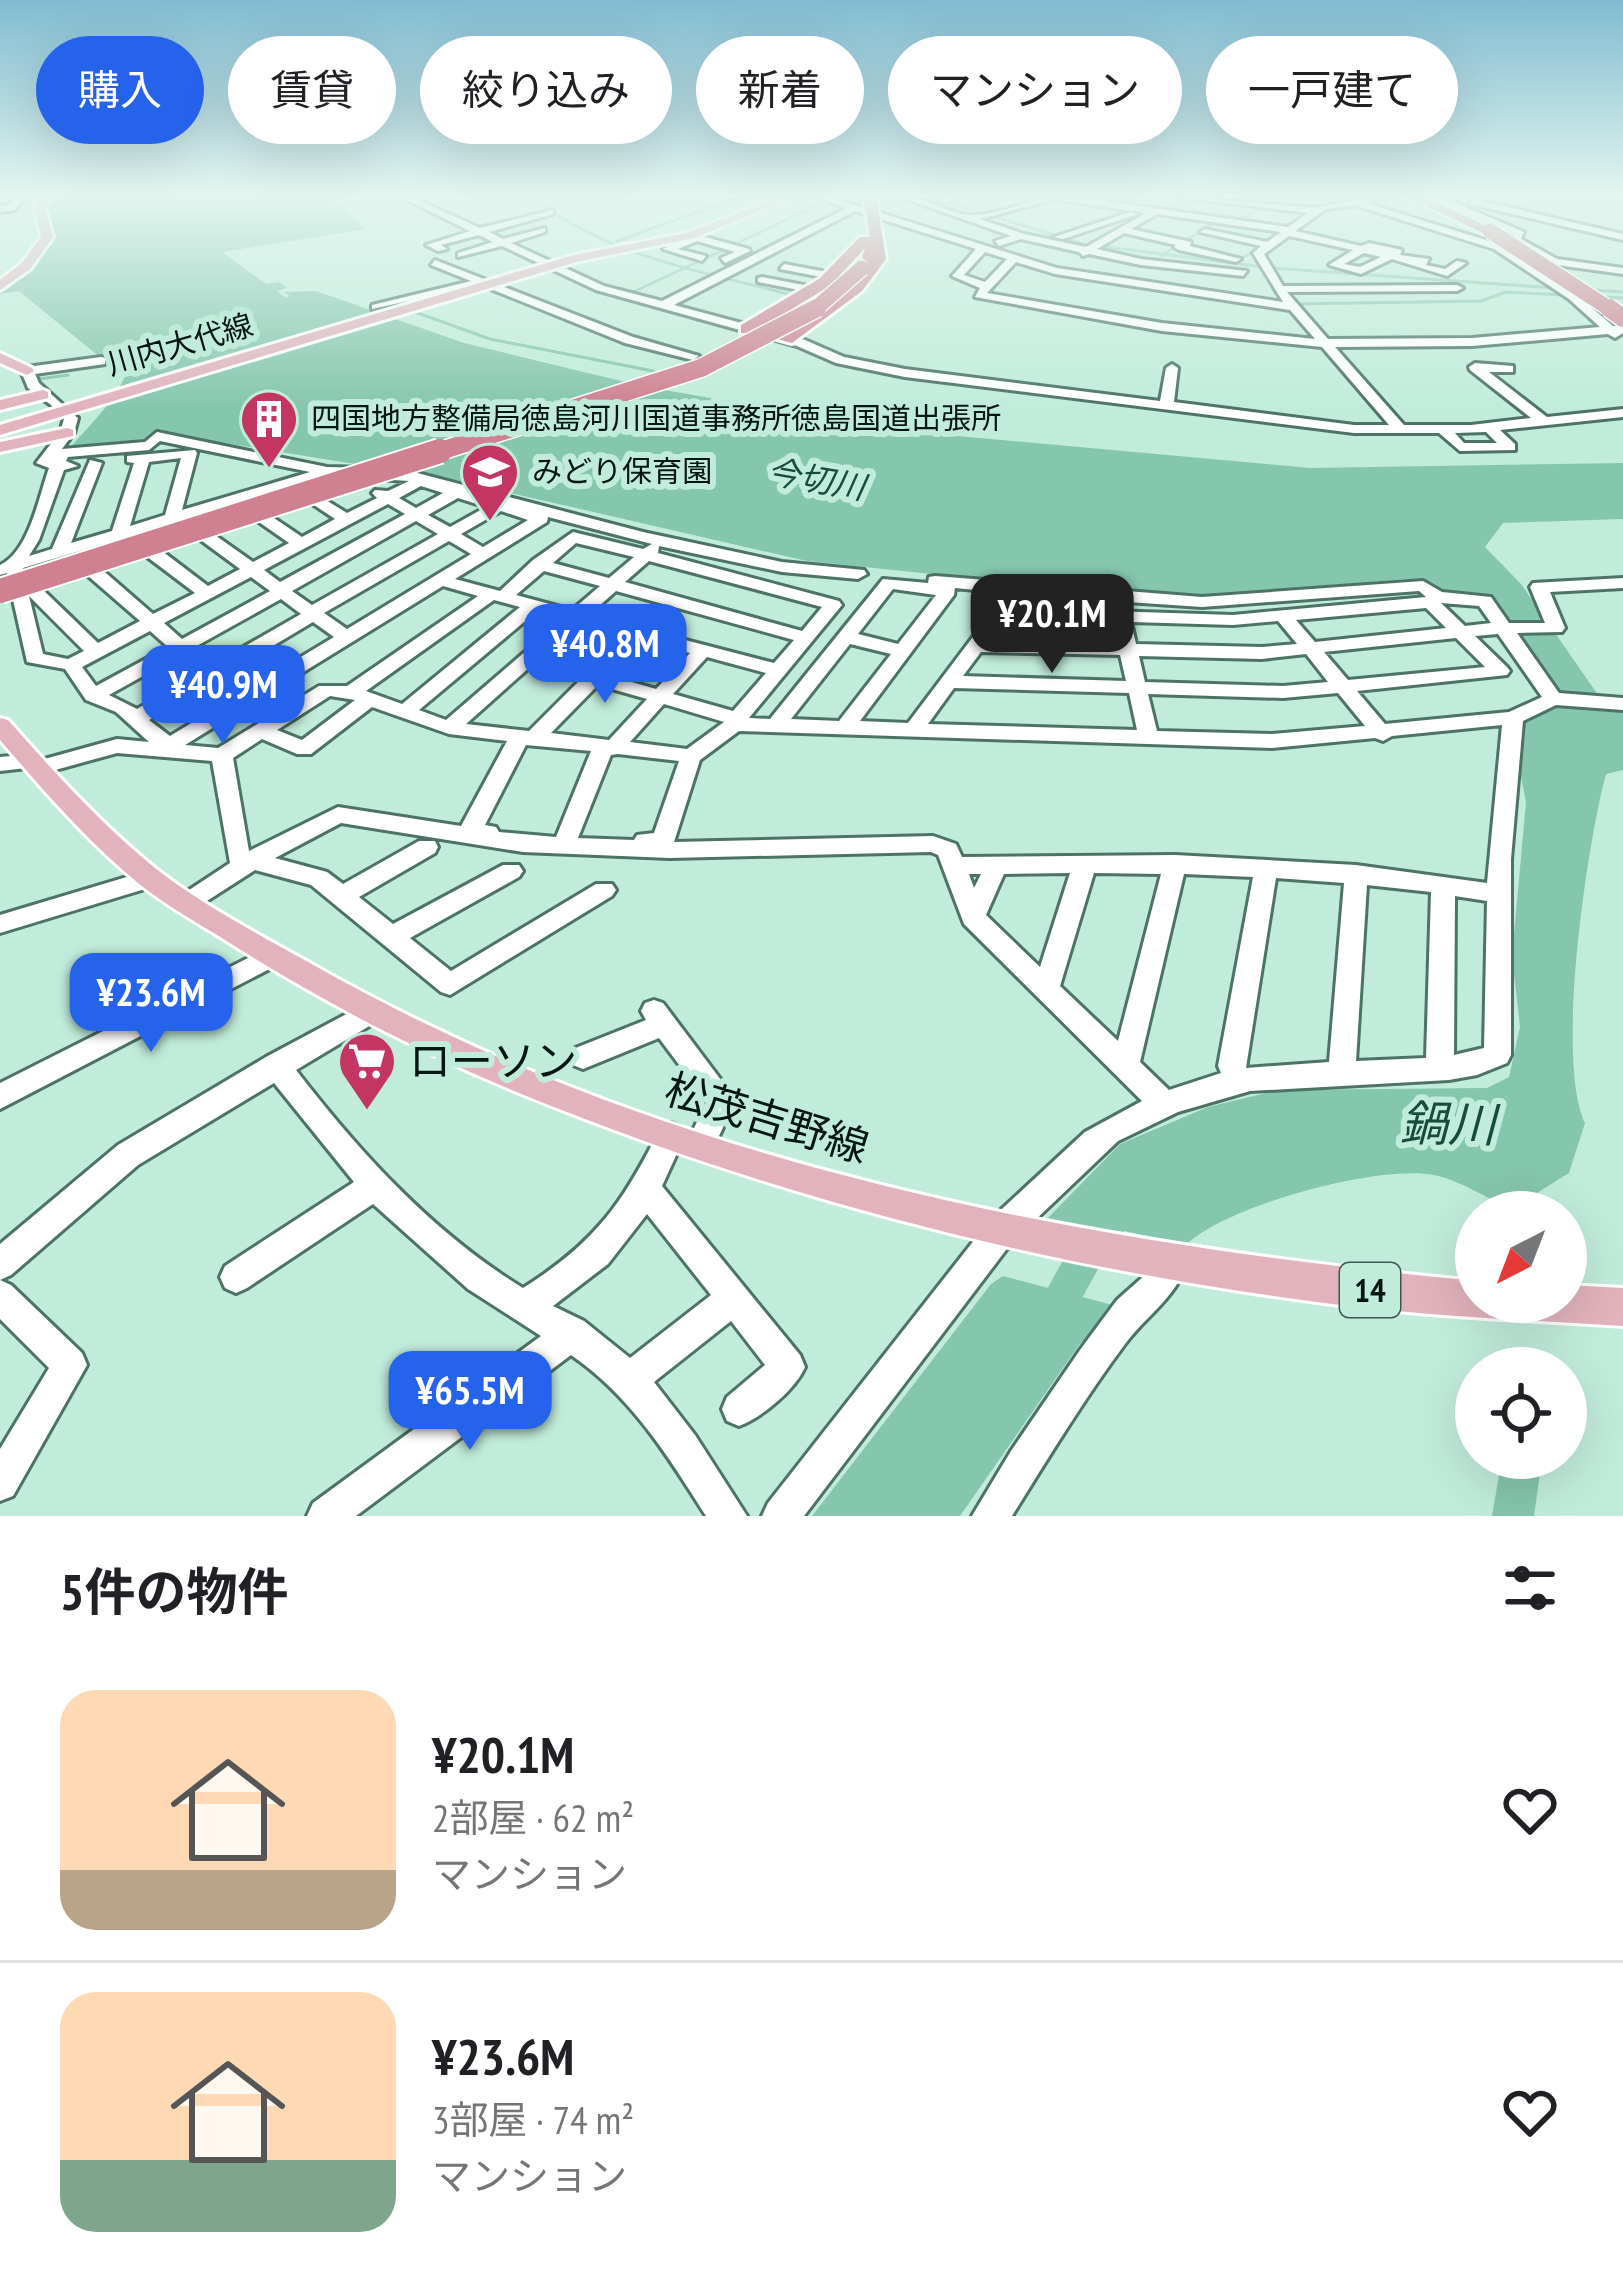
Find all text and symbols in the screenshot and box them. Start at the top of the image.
chip: 購入 [36,36,204,144]
chip: 賃貸 [228,36,396,144]
chip: 絞り込み [420,36,672,144]
chip: 新着 [696,36,864,144]
chip: マンション [888,36,1182,144]
chip: 一戸建て [1206,36,1458,144]
street label: 川内大代線 [102,304,257,383]
building icon: 四国地方整備局徳島河川国道事務所徳島国道出張所 [238,388,300,470]
place label: 四国地方整備局徳島河川国道事務所徳島国道出張所 [311,398,1001,437]
school or university icon: みどり保育園 [459,441,521,523]
water label: 今切川 [764,449,872,509]
place label: みどり保育園 [532,451,712,490]
pin: ¥20.1M [954,574,1150,676]
text: ¥20.1M [998,587,1106,638]
pin: ¥40.8M [507,604,703,706]
text: ¥40.8M [551,617,659,668]
pin: ¥40.9M [125,645,321,747]
text: ¥40.9M [169,658,277,709]
pin: ¥23.6M [53,953,249,1055]
text: ¥23.6M [97,966,205,1017]
supermarket icon: ローソン [336,1030,398,1112]
place label: ローソン [409,1033,577,1088]
street label: 松茂吉野線 [659,1061,876,1175]
water label: 鍋川 [1399,1091,1502,1155]
north arrow [1455,1191,1587,1323]
map controls [1455,1191,1587,1479]
road number: 14 [1340,1263,1400,1317]
button: locate [1455,1347,1587,1479]
pin: ¥65.5M [372,1351,568,1453]
text: ¥65.5M [416,1364,524,1415]
icon: filters [1497,1555,1563,1621]
text: 5件の物件 [60,1558,288,1624]
text: ¥20.1M [432,1721,574,1787]
icon: home [156,1738,300,1882]
icon: heart [1497,1777,1563,1843]
text: 2部屋 · 62 m² [432,1792,634,1843]
text: マンション [432,1848,627,1899]
text: ¥23.6M [432,2023,574,2089]
icon: home [156,2040,300,2184]
icon: heart [1497,2079,1563,2145]
text: 3部屋 · 74 m² [432,2094,634,2145]
text: マンション [432,2150,627,2201]

